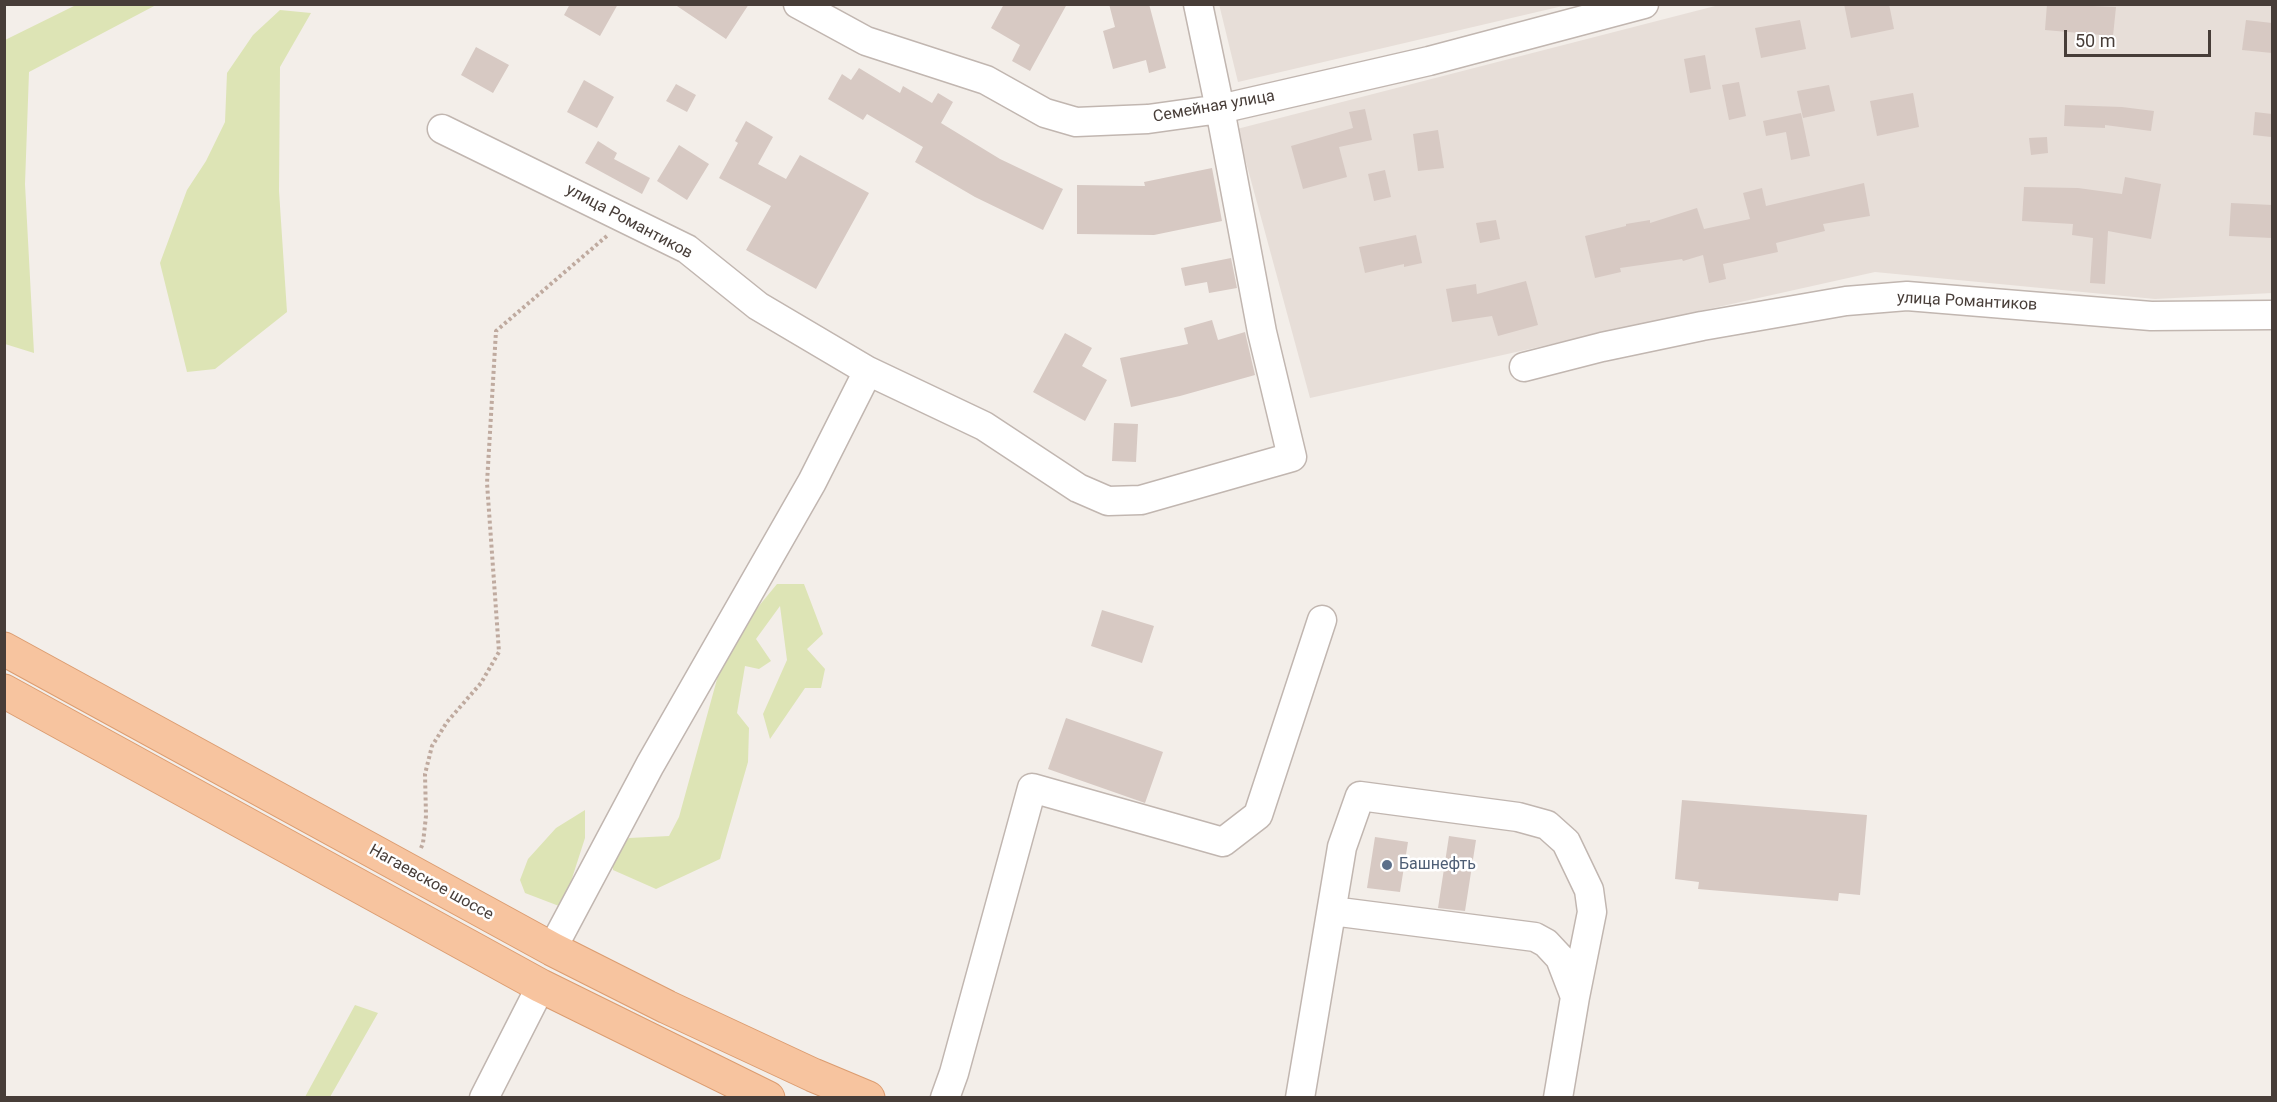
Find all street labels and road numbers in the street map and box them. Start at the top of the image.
street label: Семейная улица [1152,87,1276,127]
street label: улица Романтиков [562,181,696,263]
street label: улица Романтиков [1896,289,2038,315]
street label: Нагаевское шоссе [366,841,496,925]

